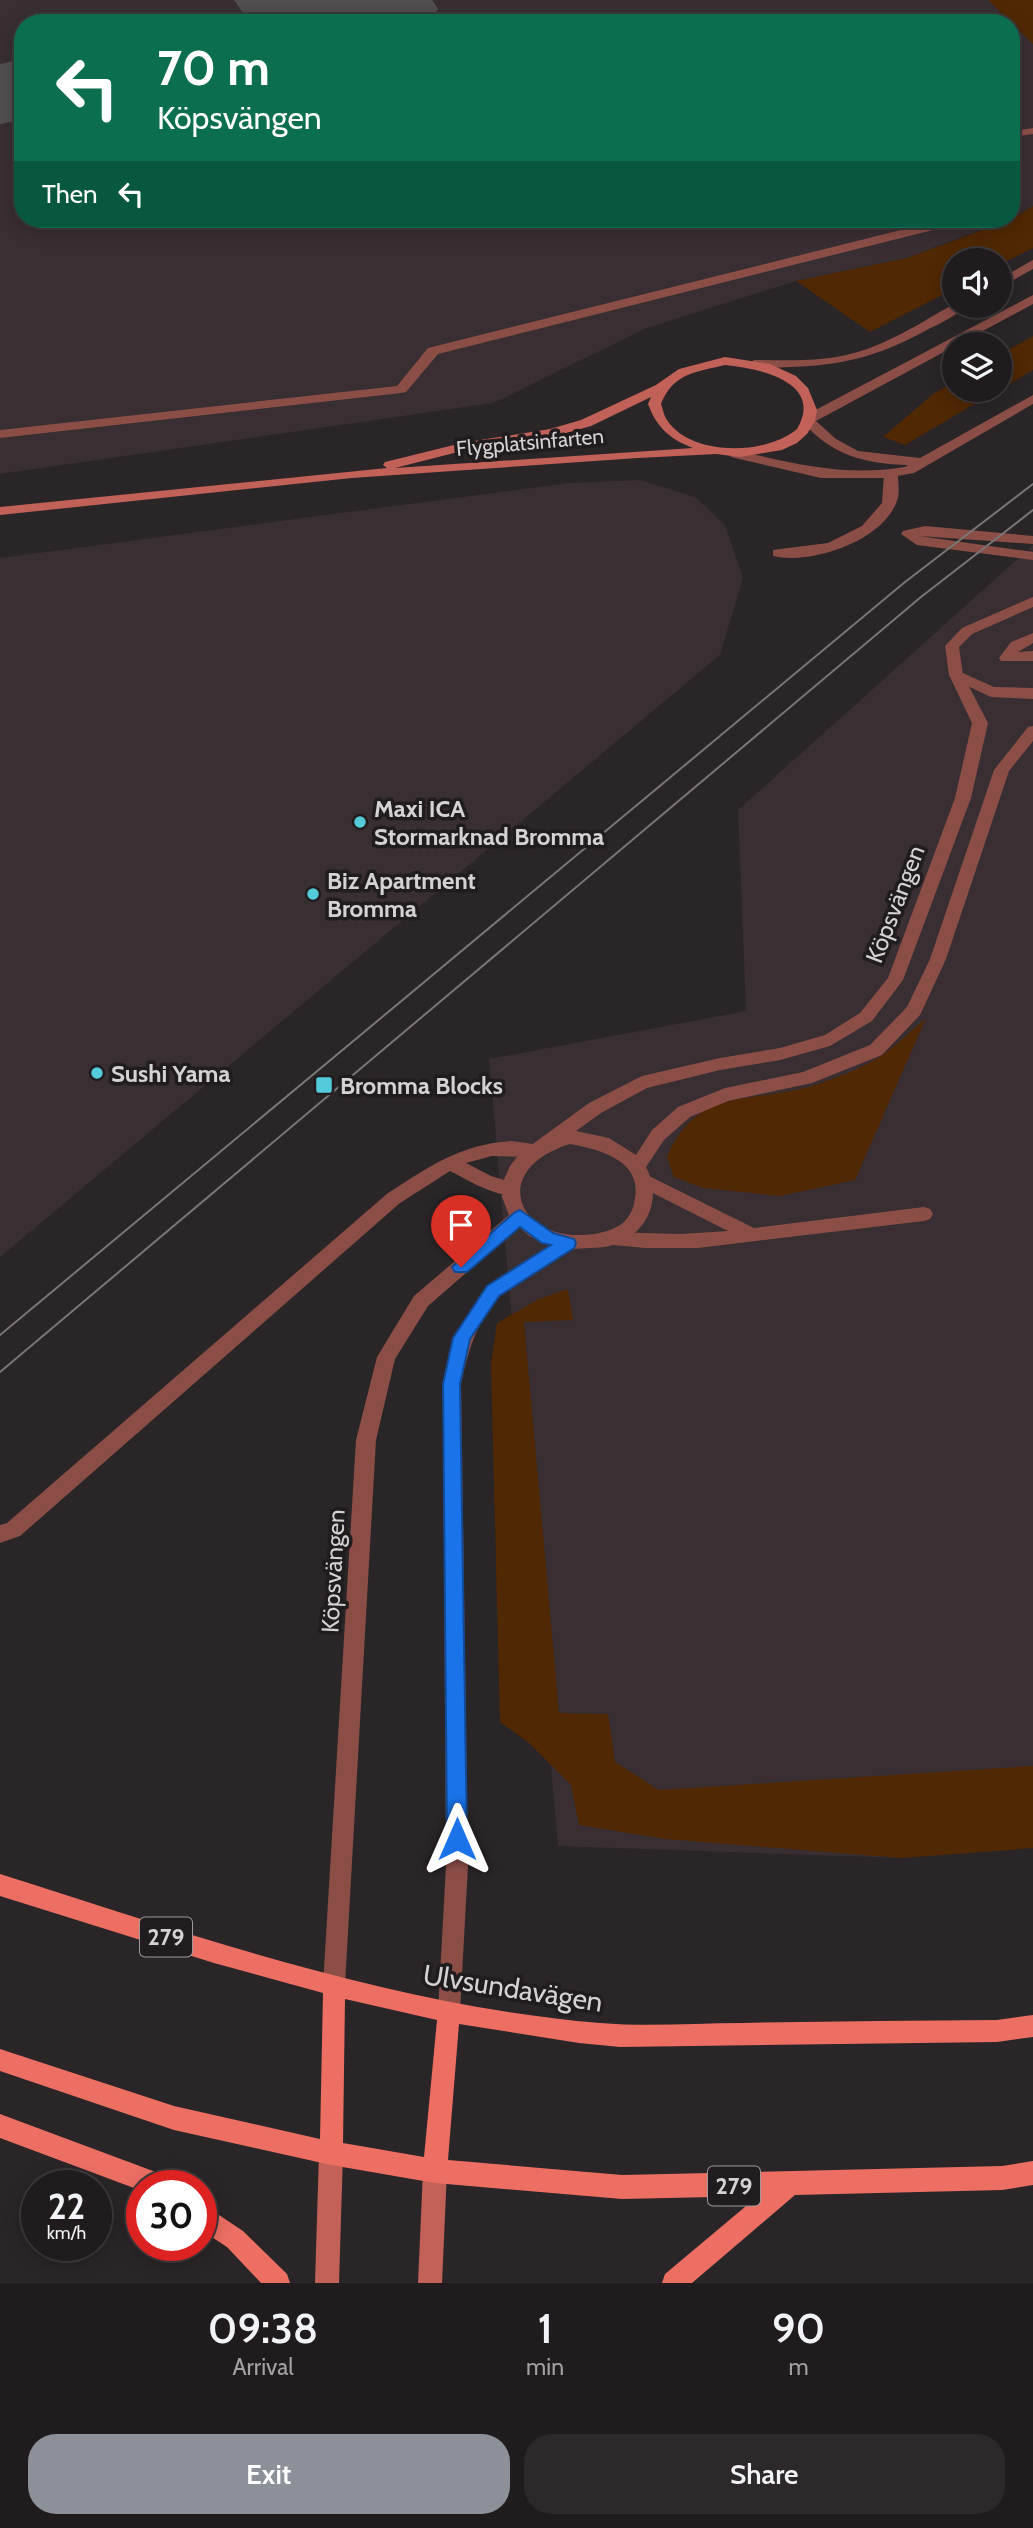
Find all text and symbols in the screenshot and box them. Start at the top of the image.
text: 70 m [157,38,270,97]
icon: left [42,42,133,133]
text: Köpsvängen [157,98,322,137]
icon: left [112,175,150,213]
text: Then [42,178,98,210]
map controls [942,248,1012,402]
button: sound [942,248,1012,318]
button: layers [942,332,1012,402]
street label: Flygplatsinfarten [455,423,605,461]
place label: Maxi ICA Stormarknad Bromma [374,794,604,851]
marker: Maxi ICA Stormarknad Bromma [352,814,368,830]
street label: Köpsvängen [859,841,931,967]
place label: Biz Apartment Bromma [327,866,476,923]
marker: Biz Apartment Bromma [305,886,321,902]
place label: Sushi Yama [111,1059,230,1088]
marker: Sushi Yama [89,1065,105,1081]
place label: Bromma Blocks [340,1071,503,1100]
marker: Bromma Blocks [314,1075,334,1095]
pin [431,1195,491,1267]
icon: arrive [442,1206,480,1244]
street label: Köpsvängen [315,1509,351,1633]
position arrow [420,1802,494,1876]
road number: 279 [140,1918,192,1956]
street label: Ulvsundavägen [421,1957,605,2019]
road number: 279 [708,2166,760,2206]
speed limit sign: 30 [126,2170,217,2261]
text: 22 [48,2185,85,2228]
text: km/h [47,2222,86,2244]
text: 09:38 [208,2302,318,2354]
text: 1 [538,2302,552,2354]
text: 90 [772,2302,825,2354]
text: Arrival [232,2353,294,2381]
text: min [526,2353,564,2381]
text: m [788,2353,809,2381]
button: Exit [28,2434,510,2514]
button: Share [524,2434,1005,2514]

